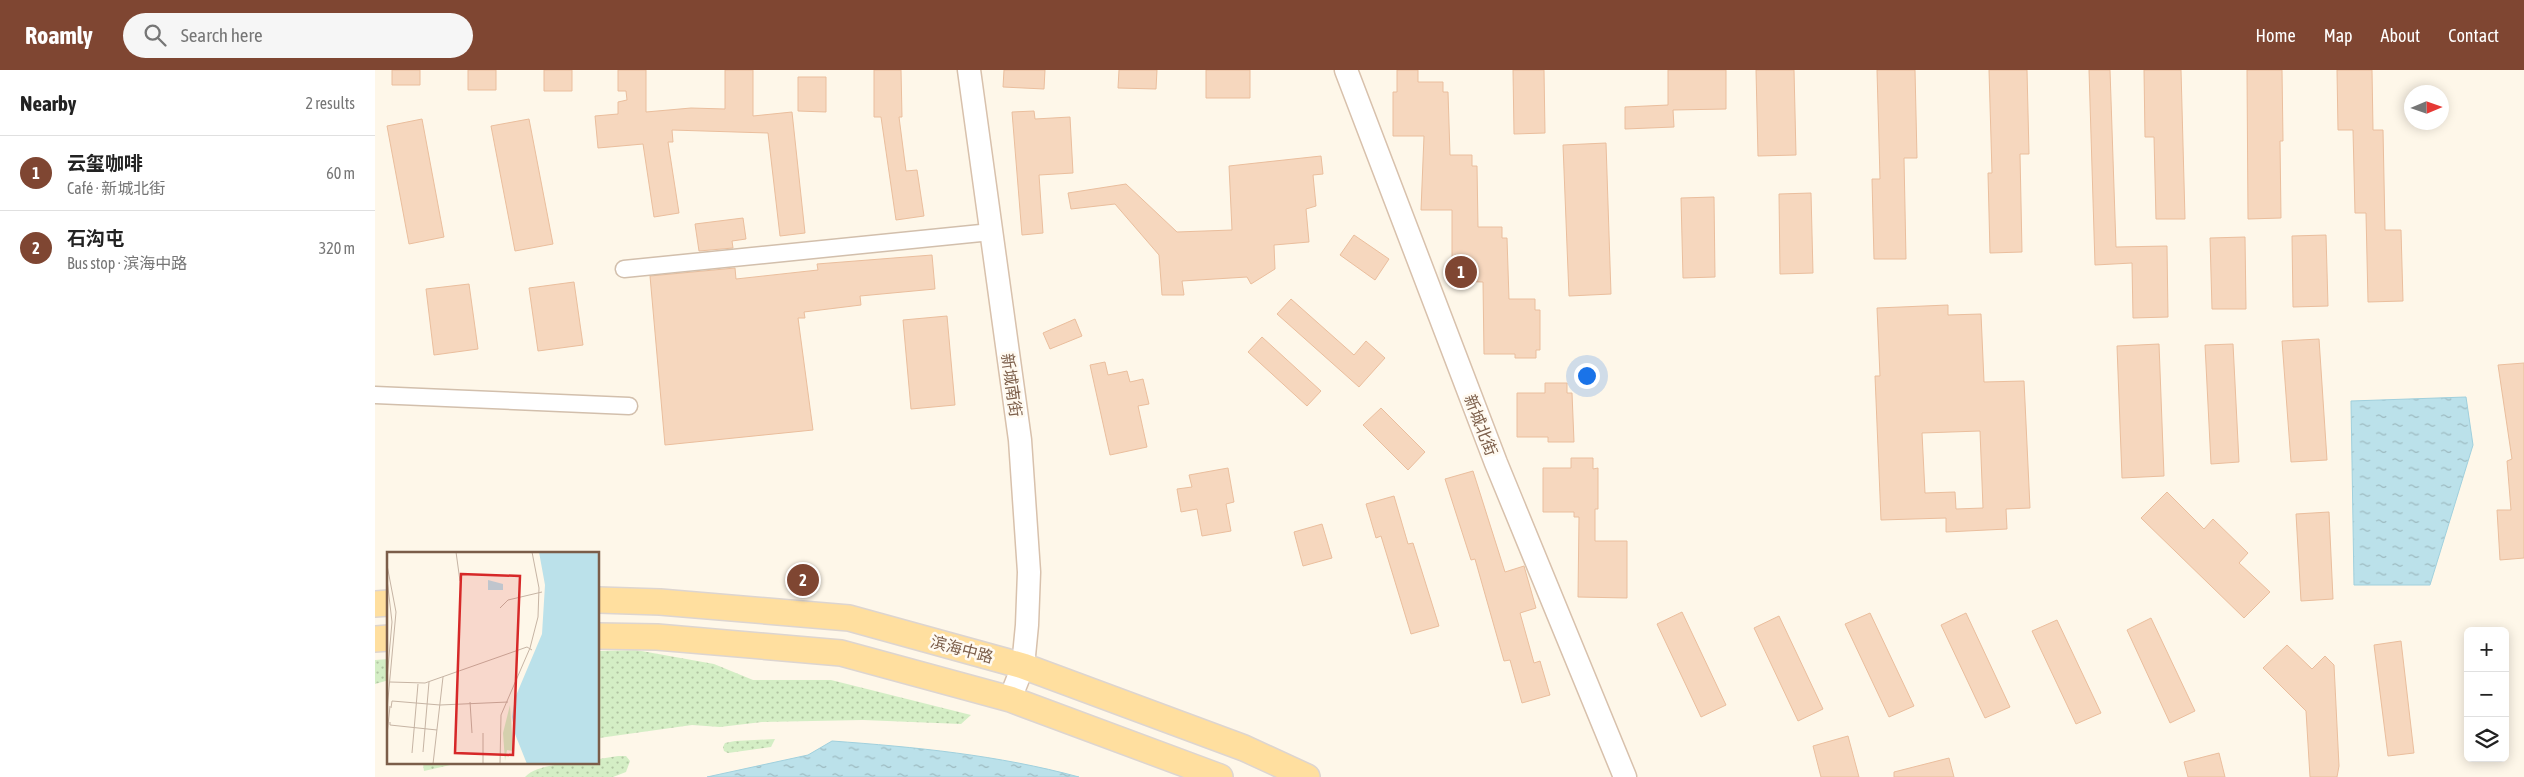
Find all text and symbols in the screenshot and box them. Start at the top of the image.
search box [123,13,473,58]
icon: search [141,21,169,49]
text: Roamly [25,22,93,49]
text: Search here [181,24,263,46]
text: Home [2256,25,2296,46]
text: Map [2324,25,2353,46]
text: About [2381,25,2420,46]
text: Contact [2448,25,2499,46]
north arrow [2404,85,2449,130]
text: Nearby [20,91,76,115]
text: 2 results [305,94,355,112]
text: 云玺咖啡 [67,152,143,174]
text: 1 [32,164,40,182]
text: 60 m [326,164,355,182]
text: Café · 新城北街 [67,179,165,197]
text: 石沟屯 [67,227,124,249]
text: 2 [32,239,40,257]
text: 320 m [319,239,355,257]
pin: 1 [1445,253,1477,291]
text: Bus stop · 滨海中路 [67,254,187,272]
street label: 新城南街 [999,352,1025,418]
your location [1574,363,1600,389]
street label: 新城北街 [1461,392,1501,458]
inset map [387,552,600,764]
pin: 2 [787,561,819,599]
map controls [2464,627,2509,762]
button: + [2464,627,2509,672]
street label: 滨海中路 [929,632,995,666]
button: − [2464,672,2509,717]
button: layers [2464,717,2509,762]

